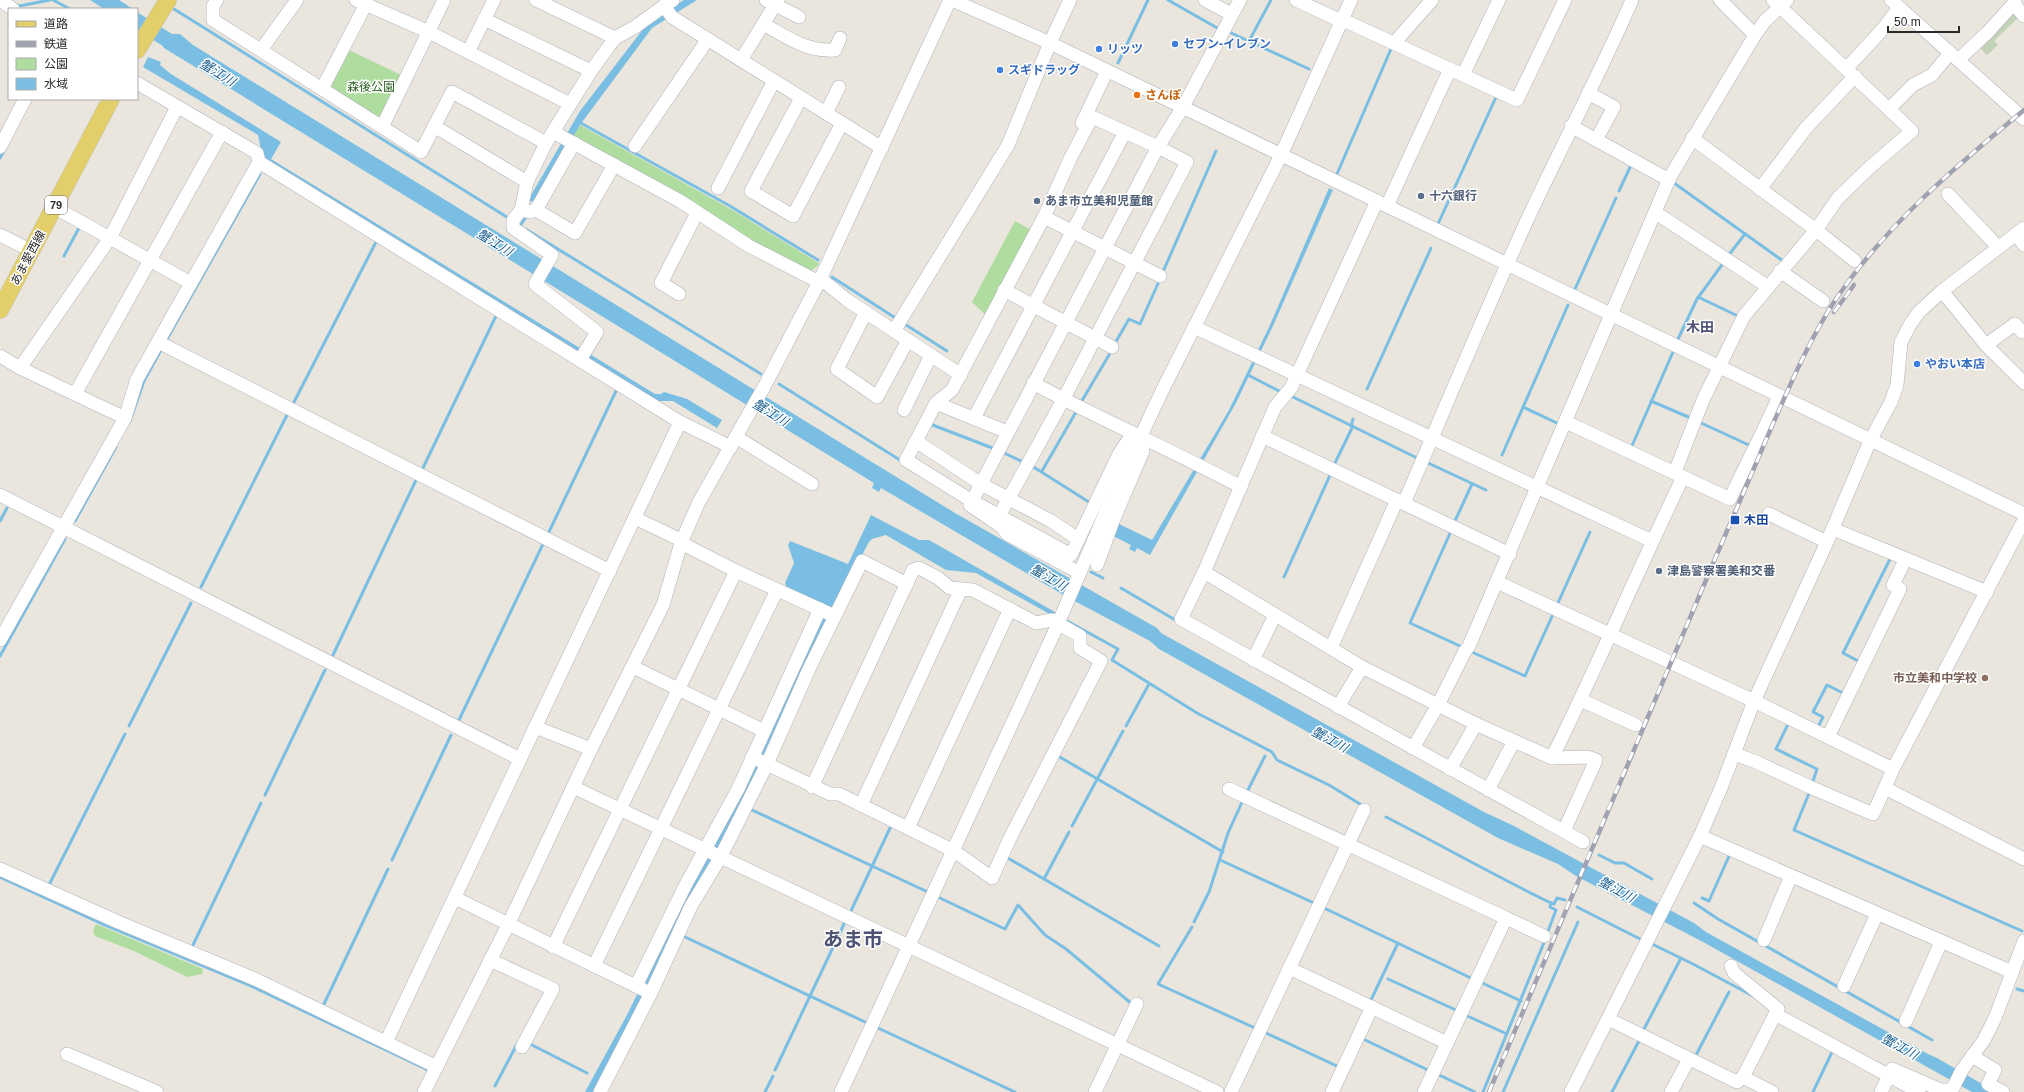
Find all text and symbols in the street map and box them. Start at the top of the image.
legend [8,8,138,100]
scale bar [1888,8,1959,34]
text: 50 m [1894,15,1921,29]
text: 道路 [44,17,68,31]
text: 鉄道 [44,37,68,51]
place label: セブン-イレブン [1183,37,1271,51]
marker: セブン-イレブン [1170,39,1180,49]
place label: リッツ [1107,42,1143,56]
marker: リッツ [1094,44,1104,54]
water label: 蟹江川 [197,56,240,90]
text: 公園 [44,57,68,71]
place label: スギドラッグ [1008,63,1080,77]
marker: スギドラッグ [995,65,1005,75]
text: 水域 [44,77,68,91]
park label: 森後公園 [347,80,395,94]
place label: さんぽ [1145,88,1181,102]
marker: さんぽ [1132,90,1142,100]
place label: 十六銀行 [1429,189,1477,203]
marker: 十六銀行 [1416,191,1426,201]
place label: あま市立美和児童館 [1045,194,1153,208]
road number: 79 [45,196,67,214]
marker: あま市立美和児童館 [1032,196,1042,206]
water label: 蟹江川 [474,226,517,260]
street label: あま愛西線 [8,228,48,288]
district label: 木田 [1686,319,1714,335]
place label: やおい本店 [1925,357,1985,371]
marker: やおい本店 [1912,359,1922,369]
water label: 蟹江川 [750,396,793,430]
place label: 木田 [1744,513,1768,527]
marker: 木田 [1729,514,1741,526]
water label: 蟹江川 [1028,561,1071,595]
place label: 津島警察署美和交番 [1667,564,1776,578]
marker: 津島警察署美和交番 [1654,566,1664,576]
place label: 市立美和中学校 [1893,671,1977,685]
marker: 市立美和中学校 [1980,673,1990,683]
water label: 蟹江川 [1309,723,1352,756]
water label: 蟹江川 [1596,873,1639,906]
district label: あま市 [823,928,883,950]
water label: 蟹江川 [1879,1030,1922,1063]

